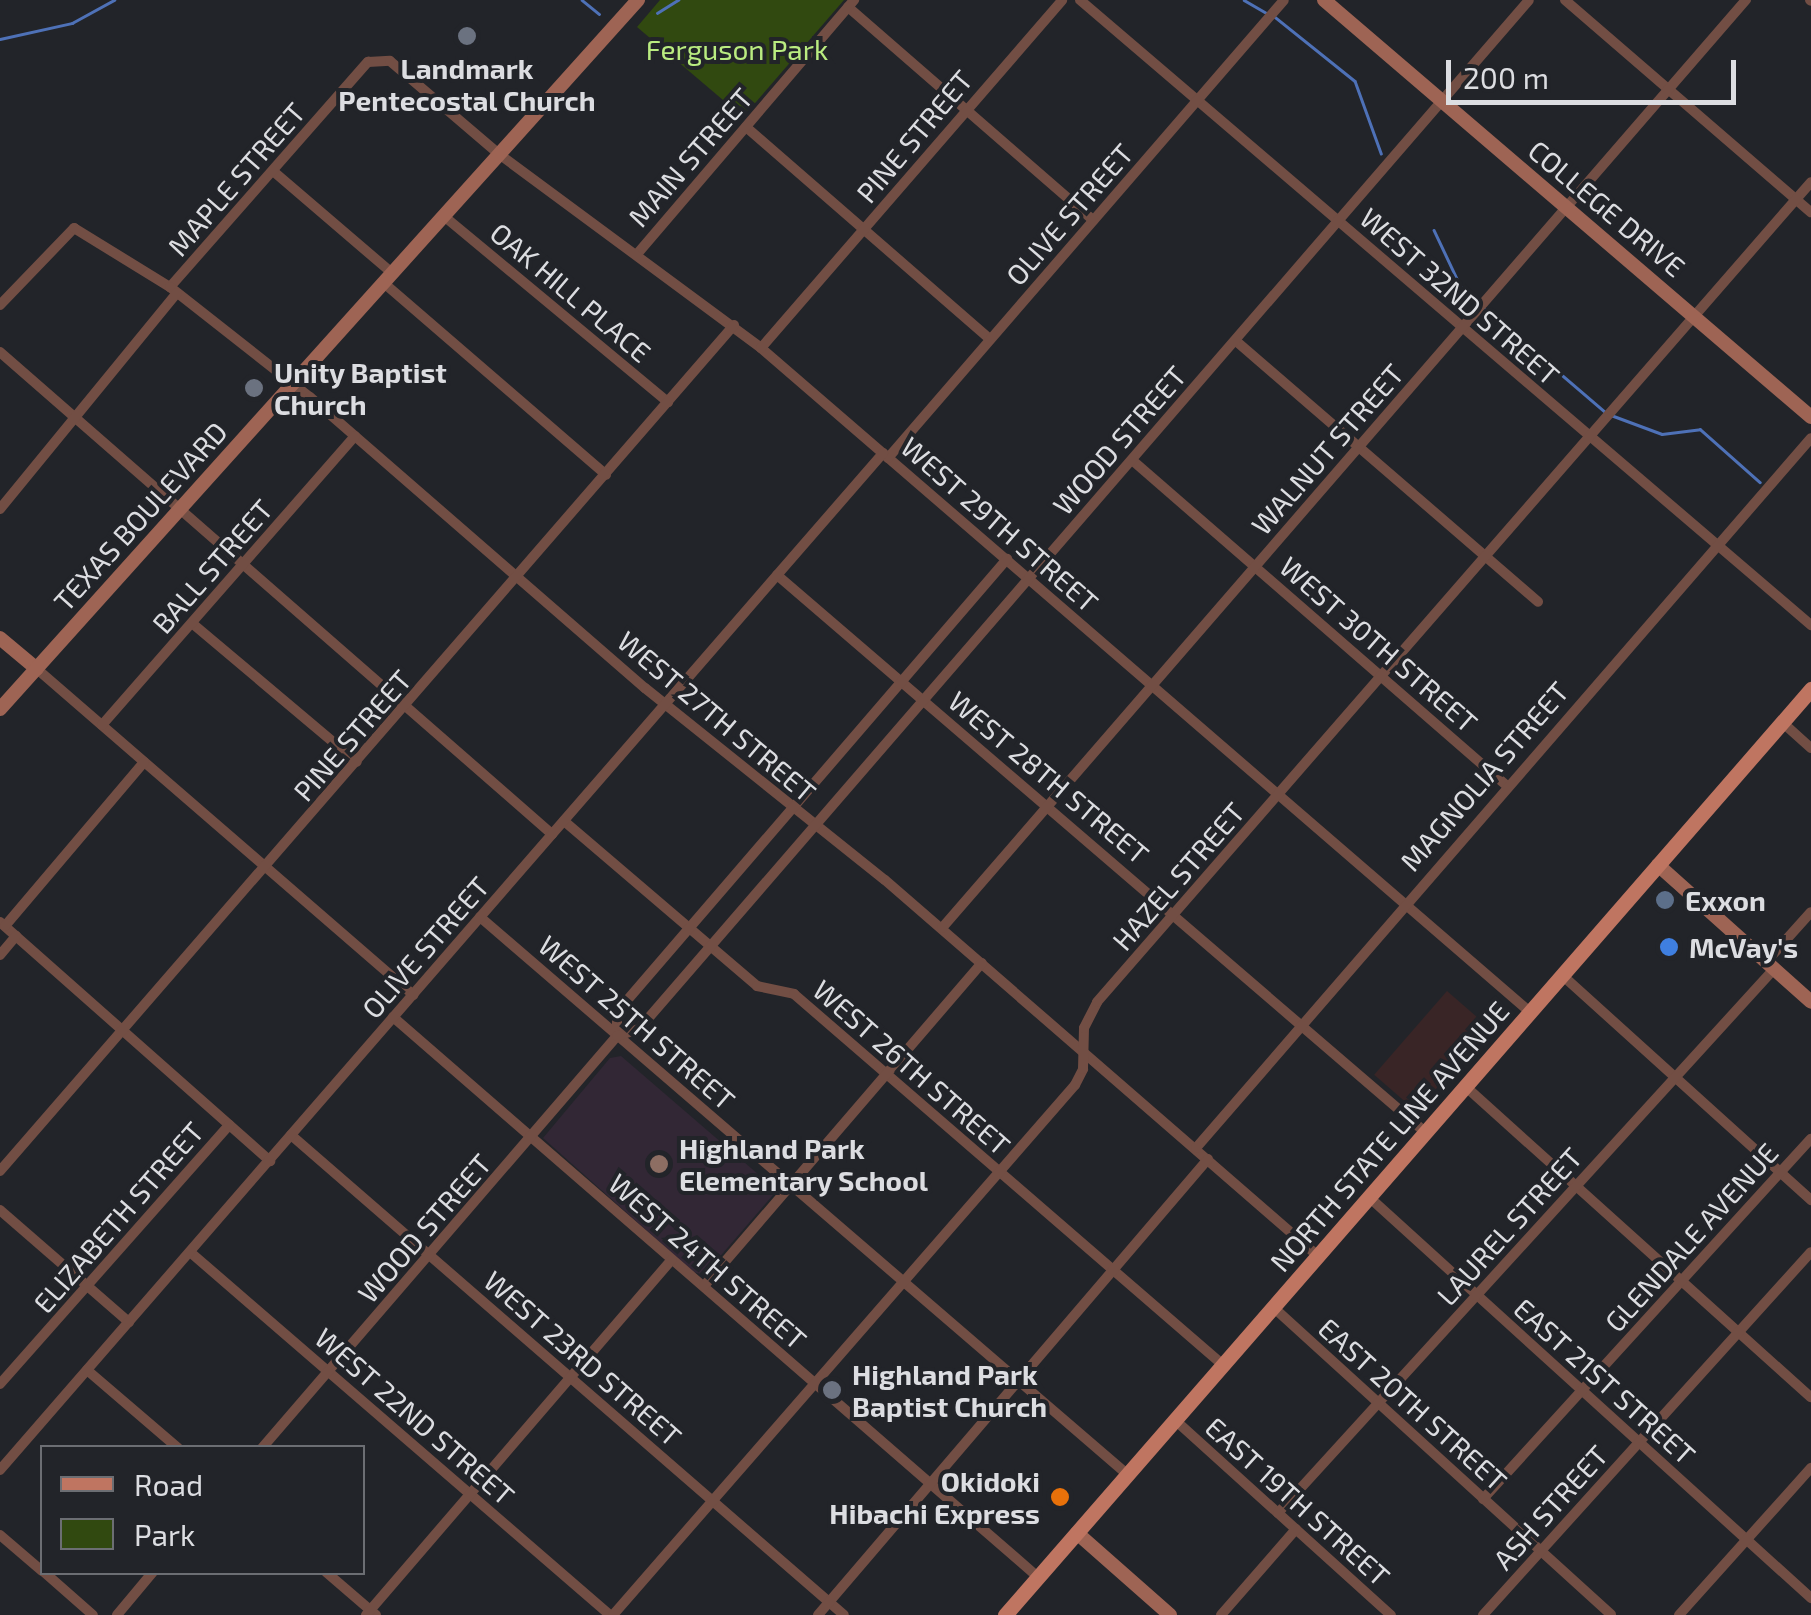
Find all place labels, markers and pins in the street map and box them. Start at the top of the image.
marker: Landmark Pentecostal Church [456,25,478,47]
place label: Landmark Pentecostal Church [338,51,596,117]
place label: Unity Baptist Church [274,355,447,421]
marker: Unity Baptist Church [243,377,265,399]
place label: Exxon [1685,883,1766,917]
marker: Exxon [1654,889,1676,911]
place label: McVay's [1689,930,1798,964]
marker: McVay's [1658,936,1680,958]
place label: Highland Park Elementary School [679,1131,928,1197]
marker: Highland Park Elementary School [648,1153,670,1175]
place label: Highland Park Baptist Church [852,1357,1047,1423]
marker: Highland Park Baptist Church [821,1379,843,1401]
place label: Okidoki Hibachi Express [829,1464,1040,1530]
marker: Okidoki Hibachi Express [1049,1486,1071,1508]

